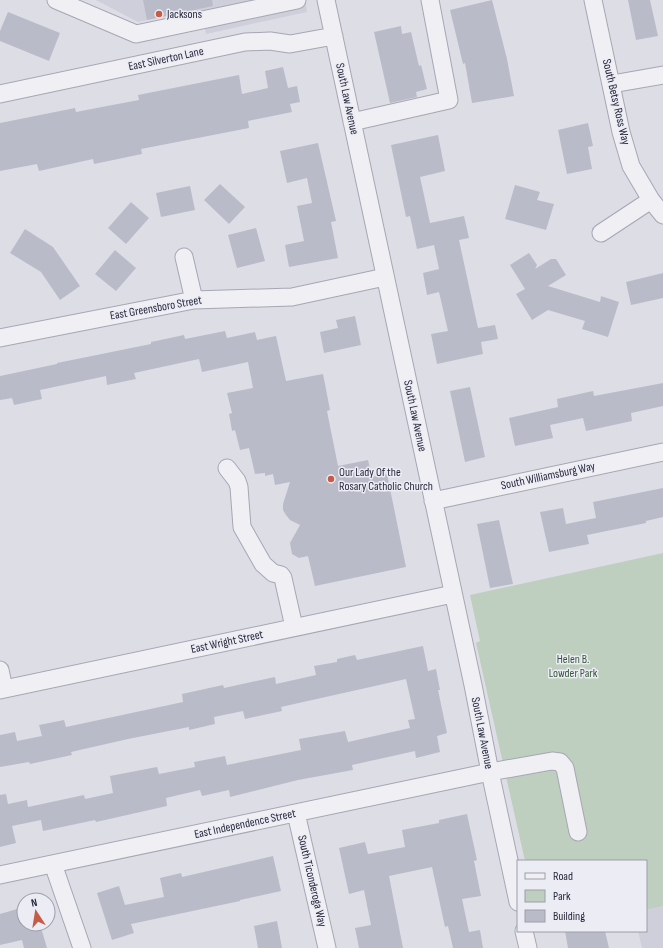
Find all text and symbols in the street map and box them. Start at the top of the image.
place label: Jacksons [166,7,202,22]
marker: Jacksons [154,9,164,19]
street label: East Silverton Lane [127,44,205,74]
street label: South Betsy Ross Way [599,58,633,147]
street label: South Law Avenue [332,62,362,136]
street label: East Greensboro Street [109,292,203,323]
street label: South Law Avenue [400,379,430,453]
street label: South Williamsburg Way [500,459,597,493]
place label: Our Lady Of the Rosary Catholic Church [339,465,433,494]
marker: Our Lady Of the Rosary Catholic Church [326,474,336,484]
street label: East Wright Street [189,627,265,657]
park label: Helen B. Lowder Park [549,652,598,681]
street label: South Law Avenue [468,696,496,770]
street label: East Independence Street [193,806,297,842]
street label: South Ticonderoga Way [294,834,330,929]
legend [517,860,647,932]
text: Road [553,869,573,884]
text: Park [553,889,571,904]
north arrow [16,892,56,932]
text: N [30,896,38,910]
text: Building [553,909,585,924]

